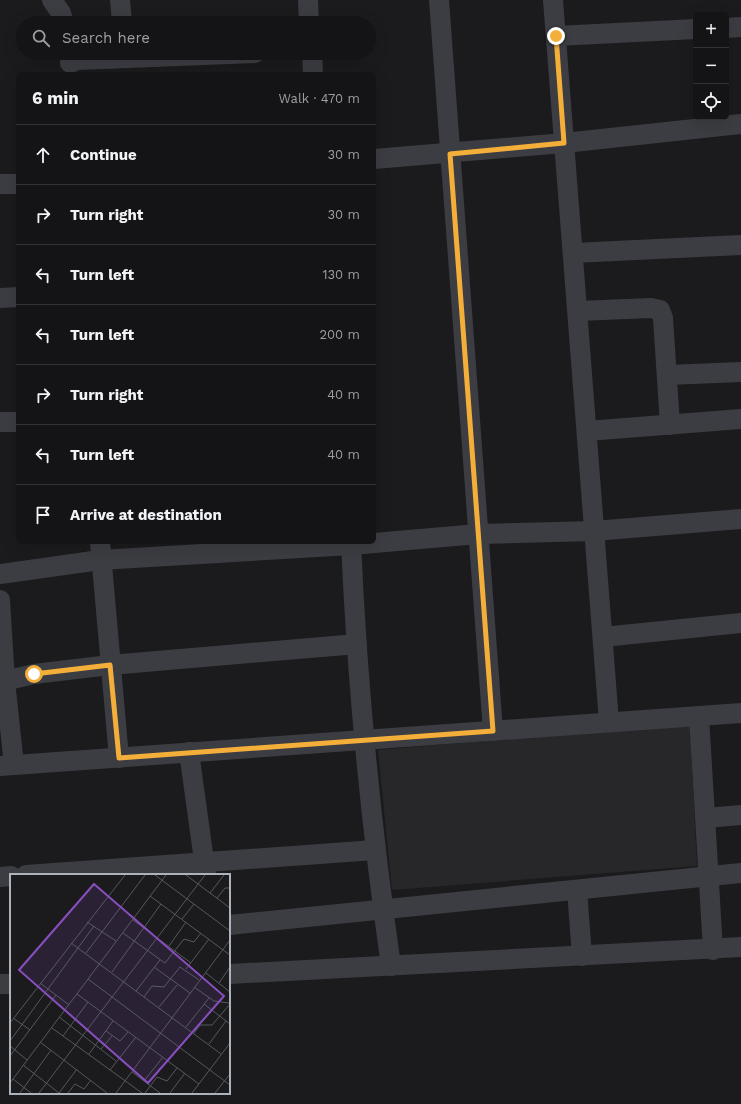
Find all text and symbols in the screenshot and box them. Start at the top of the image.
map controls [693,12,729,120]
button: + [693,12,729,48]
search box [16,16,376,60]
icon: search [30,27,52,49]
route end [547,27,565,45]
text: Search here [62,29,150,47]
button: − [693,48,729,84]
button: locate [693,84,729,120]
text: 6 min [32,88,79,108]
text: Walk · 470 m [279,91,360,106]
icon: ahead [32,144,54,166]
text: Continue [70,146,137,164]
text: 30 m [328,147,360,162]
icon: right [32,204,54,226]
text: Turn right [70,206,143,224]
text: 30 m [328,207,360,222]
icon: left [32,264,54,286]
text: Turn left [70,266,134,284]
text: 130 m [322,267,360,282]
icon: left [32,324,54,346]
text: Turn left [70,326,134,344]
text: 200 m [319,327,360,342]
icon: right [32,384,54,406]
text: Turn right [70,386,143,404]
text: 40 m [327,387,360,402]
icon: left [32,444,54,466]
text: Turn left [70,446,134,464]
text: 40 m [327,447,360,462]
icon: arrive [32,504,54,526]
text: Arrive at destination [70,506,222,524]
route start [25,665,43,683]
inset map [10,874,230,1094]

